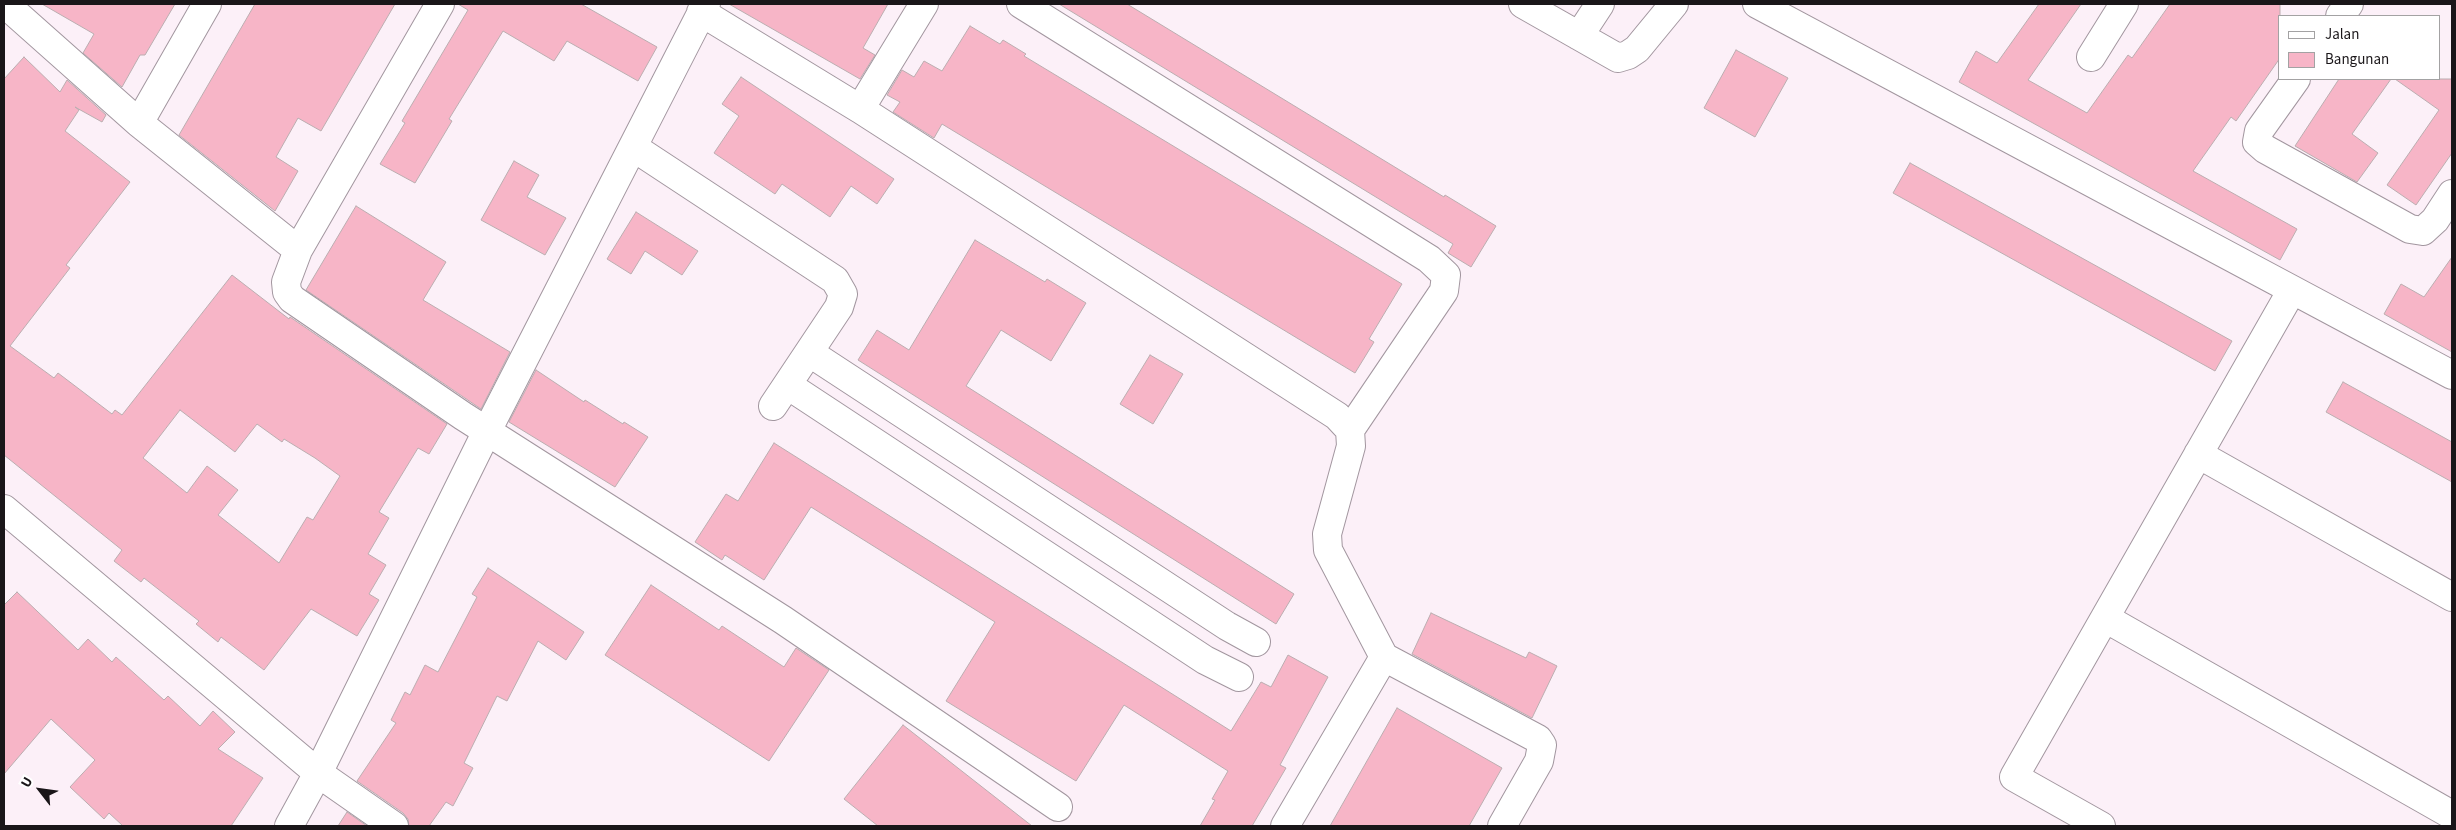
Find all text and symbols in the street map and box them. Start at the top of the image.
legend [2278,15,2441,80]
text: Jalan [2325,24,2359,45]
text: Bangunan [2325,49,2389,70]
north arrow [15,765,65,815]
text: U [16,773,38,792]

